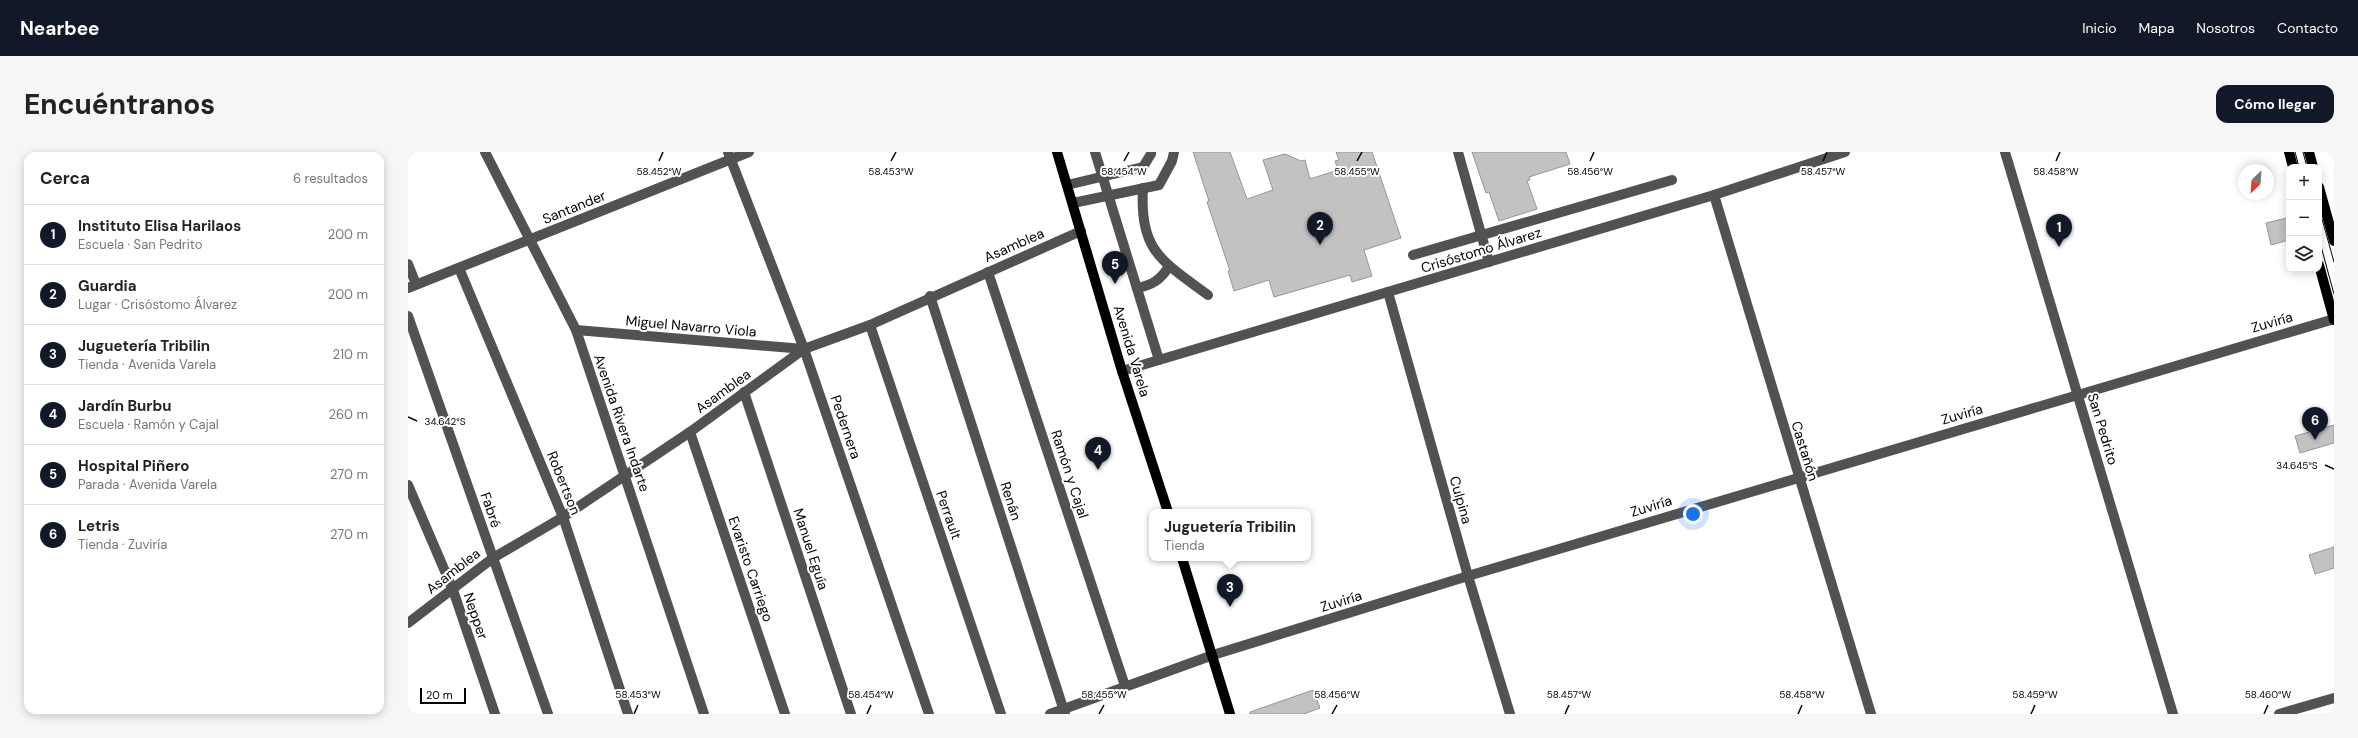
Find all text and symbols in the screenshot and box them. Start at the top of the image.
text: Nearbee [20,16,100,41]
text: Inicio [2082,19,2117,37]
text: Mapa [2139,19,2174,37]
text: Nosotros [2196,19,2255,37]
text: Contacto [2277,19,2338,37]
button: Cómo llegar [2216,85,2334,123]
text: Encuéntranos [24,86,215,123]
north arrow [2238,164,2274,200]
map controls [2286,164,2322,272]
button: + [2286,164,2322,200]
text: 58.452°W [636,165,682,178]
text: 58.453°W [868,165,914,178]
text: 58.454°W [1101,165,1147,178]
text: 58.455°W [1334,165,1380,178]
text: 58.456°W [1567,165,1613,178]
text: 58.457°W [1801,165,1846,178]
text: 58.458°W [2033,165,2079,178]
text: Cerca [40,167,90,189]
text: 6 resultados [293,170,368,187]
street label: Santander [540,186,608,228]
button: − [2286,200,2322,236]
pin: 2 [1307,212,1333,245]
pin: 1 [2046,214,2072,247]
text: Instituto Elisa Harilaos [78,216,241,236]
street label: Crisóstomo Álvarez [1419,223,1543,277]
street label: Asamblea [981,224,1047,266]
text: 1 [51,226,55,243]
text: 200 m [328,226,368,243]
text: Escuela · San Pedrito [78,236,202,253]
button: layers [2286,236,2322,272]
pin: 5 [1102,251,1128,284]
text: Guardia [78,276,136,296]
text: 2 [49,286,57,303]
text: 200 m [328,286,368,303]
text: Lugar · Crisóstomo Álvarez [78,296,237,313]
street label: Avenida Varela [1110,303,1154,399]
street label: Zuviría [2249,308,2295,336]
street label: Miguel Navarro Viola [625,311,757,341]
text: Juguetería Tribilin [78,336,210,356]
text: 3 [49,346,57,363]
text: 210 m [333,346,368,363]
street label: Avenida Rivera Indarte [590,352,654,494]
text: Tienda · Avenida Varela [78,356,216,373]
street label: Asamblea [692,365,754,417]
street label: San Pedrito [2084,391,2122,467]
street label: Pedernera [827,393,865,461]
text: Jardín Burbu [78,396,172,416]
street label: Zuviría [1939,400,1985,428]
text: 4 [49,406,57,423]
text: 260 m [328,406,368,423]
pin: 6 [2302,407,2328,440]
text: 34.642°S [425,415,466,428]
text: Escuela · Ramón y Cajal [78,416,219,433]
street label: Castañón [1787,419,1823,483]
street label: Ramón y Cajal [1047,428,1093,520]
pin: 4 [1085,437,1111,470]
street label: Robertson [543,449,585,517]
text: Hospital Piñero [78,456,189,476]
text: 34.645°S [2276,459,2318,472]
text: 5 [49,466,57,483]
text: 270 m [330,466,368,483]
street label: Culpina [1446,474,1476,526]
text: Parada · Avenida Varela [78,476,217,493]
street label: Renán [996,479,1026,523]
street label: Perrault [932,488,966,542]
street label: Fabré [477,490,505,530]
street label: Zuviría [1628,491,1674,521]
your location [1683,504,1703,524]
street label: Manuel Eguía [789,506,833,592]
popup [1149,509,1311,561]
street label: Evaristo Carriego [725,514,777,624]
text: Letris [78,516,120,536]
text: Juguetería Tribilin [1164,517,1296,537]
text: 6 [49,526,57,543]
text: 270 m [330,526,368,543]
text: Tienda · Zuviría [78,536,167,553]
text: Tienda [1164,537,1204,554]
street label: Asamblea [422,544,484,598]
pin: 3 [1217,574,1243,607]
street label: Zuviría [1318,586,1364,616]
street label: Nepper [460,590,492,642]
scale bar [420,686,466,705]
text: 20 m [426,688,452,702]
text: 58.453°W [615,688,661,701]
text: 58.454°W [848,688,894,701]
text: 58.455°W [1081,688,1127,701]
text: 58.456°W [1314,688,1360,701]
text: 58.457°W [1547,688,1592,701]
text: 58.458°W [1779,688,1825,701]
text: 58.459°W [2012,688,2058,701]
text: 58.460°W [2245,688,2292,701]

